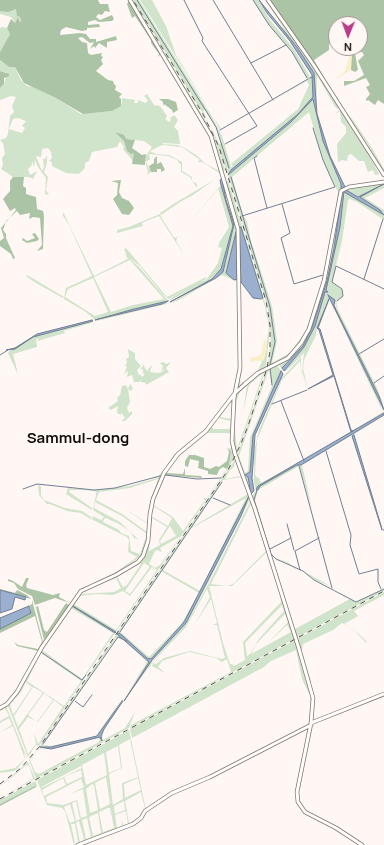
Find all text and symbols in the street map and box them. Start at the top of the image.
north arrow [328,16,368,56]
text: N [344,40,352,55]
district label: Sammul-dong [27,430,129,448]

